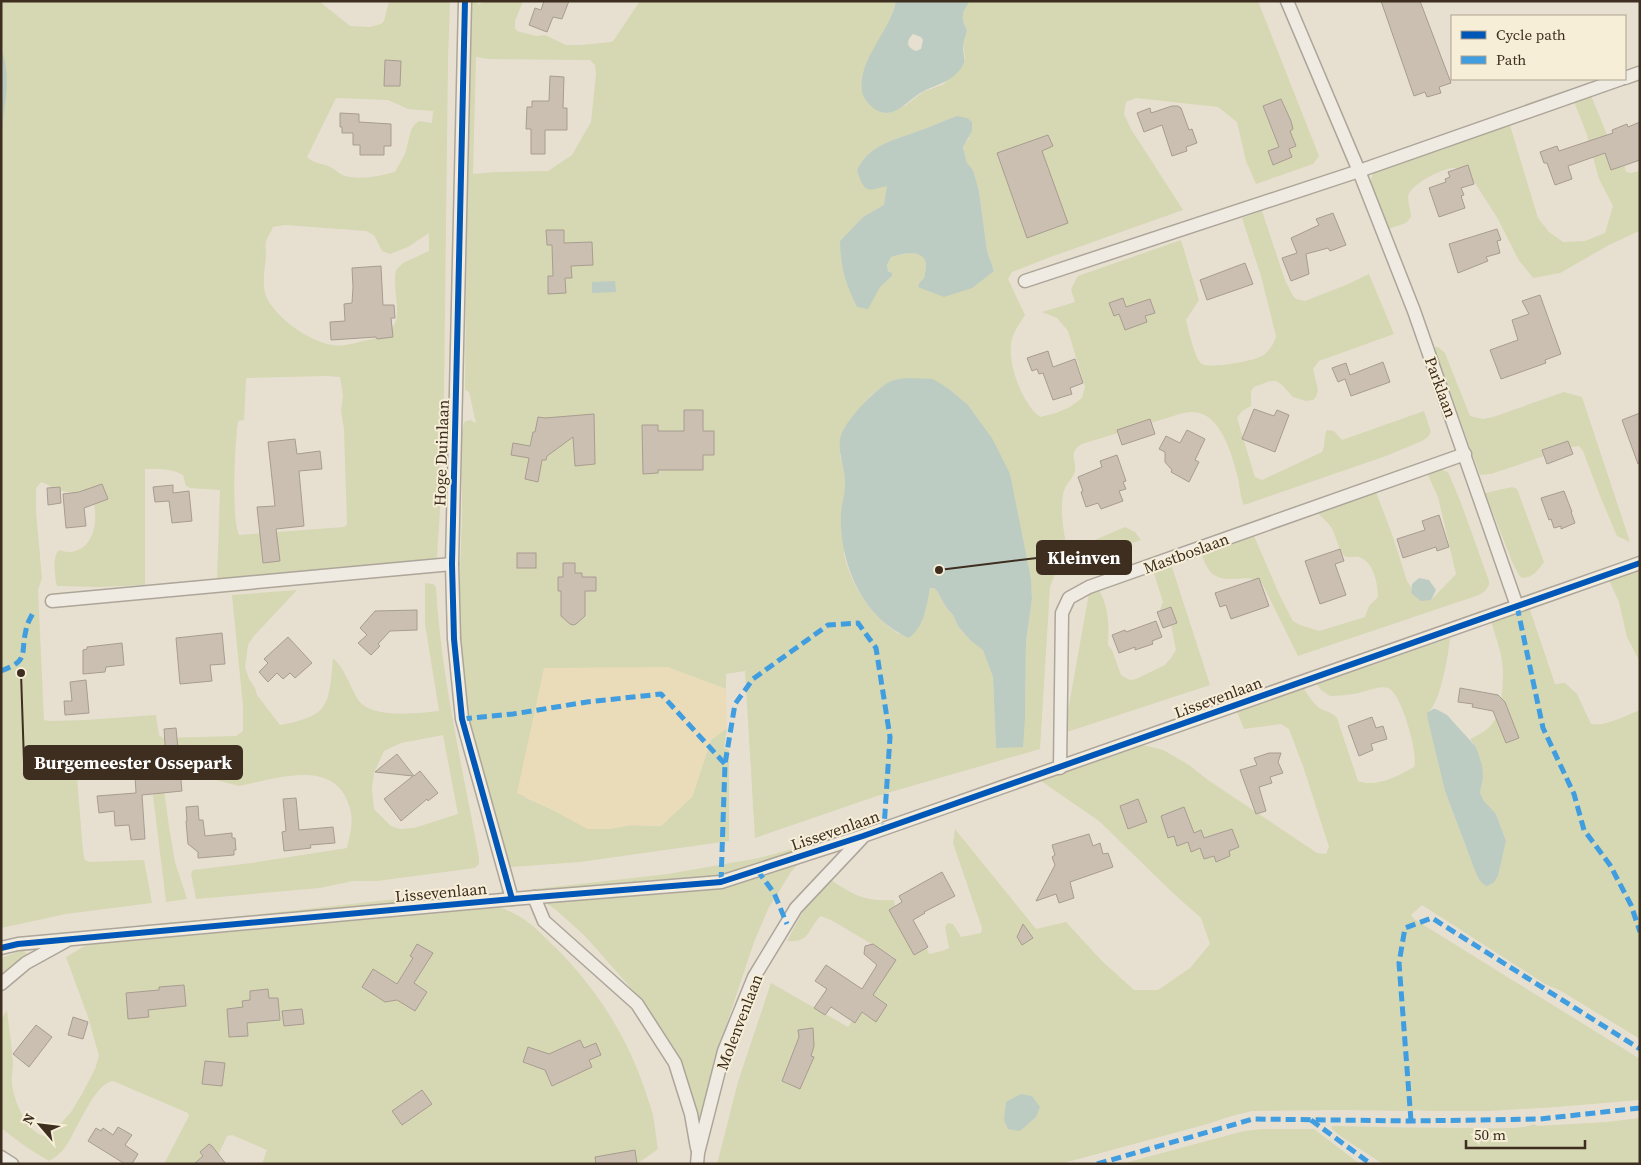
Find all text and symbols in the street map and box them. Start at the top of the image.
legend [1451,15,1626,80]
text: Cycle path [1496,24,1566,45]
text: Path [1496,49,1526,70]
street label: Parklaan [1420,353,1462,421]
street label: Hoge Duinlaan [428,399,454,507]
street label: Mastboslaan [1140,527,1232,579]
callout: Kleinven [1037,541,1131,574]
text: Kleinven [1047,545,1121,570]
street label: Lissevenlaan [1171,671,1265,723]
callout: Burgemeester Ossepark [24,746,242,779]
text: Burgemeester Ossepark [34,750,232,775]
street label: Lissevenlaan [788,804,883,855]
street label: Lissevenlaan [394,877,488,907]
street label: Molenvenlaan [711,971,767,1073]
north arrow [15,1100,65,1150]
text: N [17,1110,40,1128]
scale bar [1466,1118,1585,1150]
text: 50 m [1474,1124,1506,1145]

